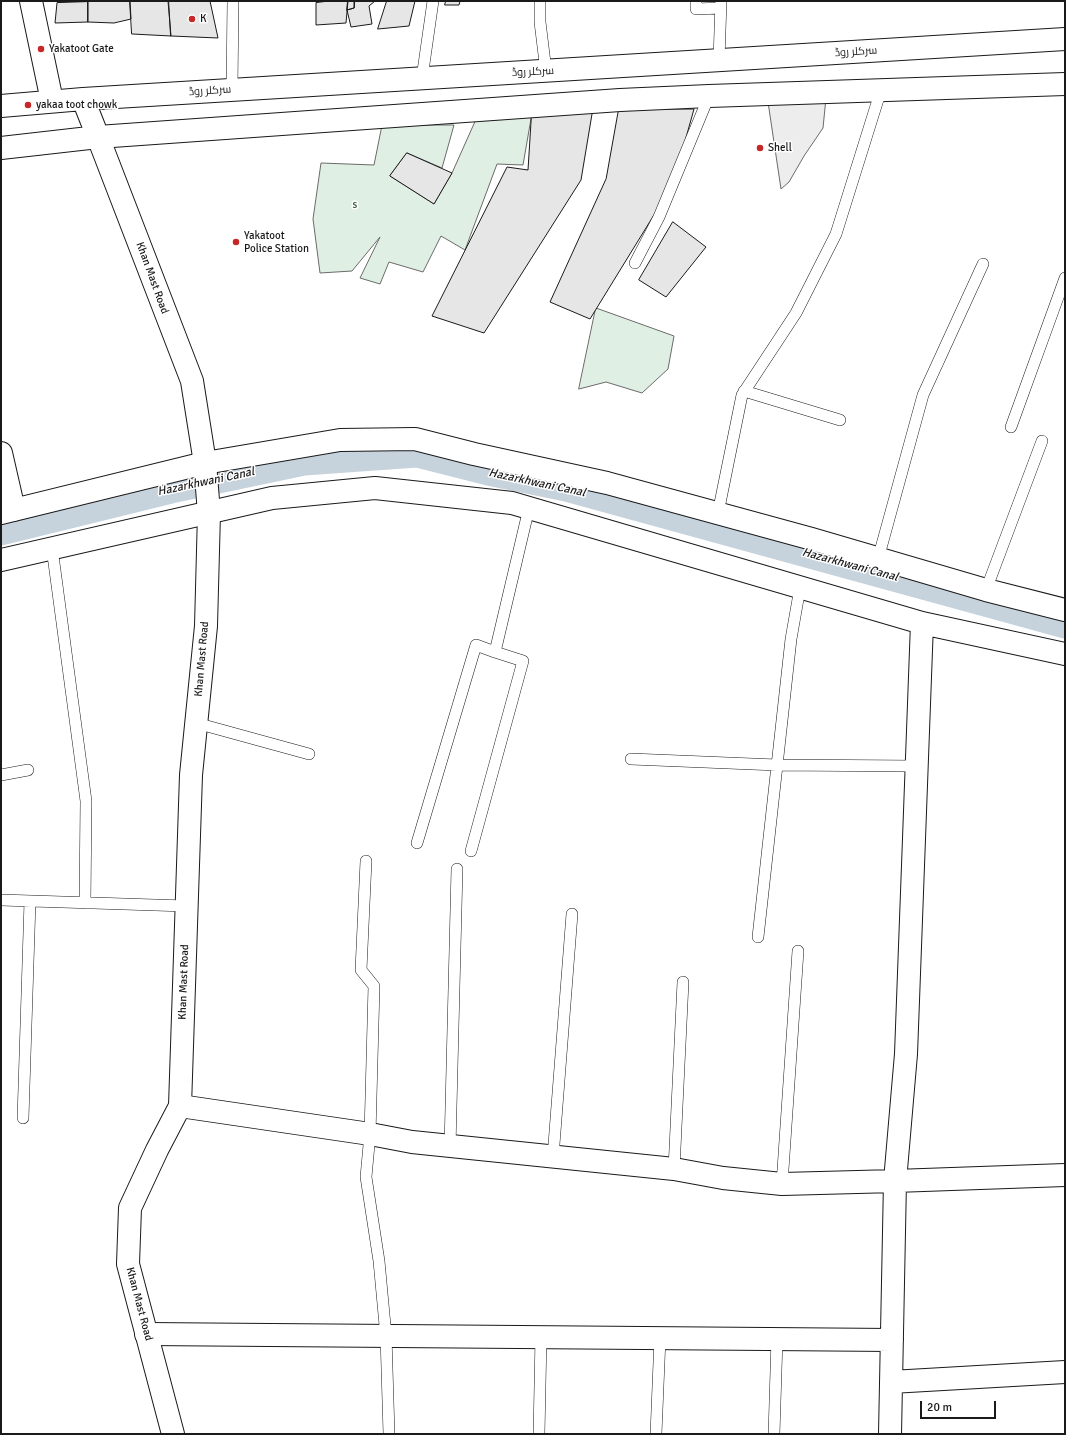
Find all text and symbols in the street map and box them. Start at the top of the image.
place label: K [200,12,207,26]
marker: K [187,14,197,24]
place label: Yakatoot Gate [49,42,114,56]
marker: Yakatoot Gate [36,44,46,54]
street label: سرکلر روڈ [834,44,878,60]
street label: سرکلر روڈ [511,64,555,80]
street label: سرکلر روڈ [188,83,232,99]
place label: yakaa toot chowk [36,98,117,112]
marker: yakaa toot chowk [23,100,33,110]
place label: Shell [768,141,792,155]
marker: Shell [755,143,765,153]
park label: s [353,198,357,212]
place label: Yakatoot Police Station [244,229,309,255]
marker: Yakatoot Police Station [231,237,241,247]
street label: Khan Mast Road [133,240,171,316]
water label: Hazarkhwani Canal [156,465,256,499]
water label: Hazarkhwani Canal [487,466,587,500]
water label: Hazarkhwani Canal [800,545,900,585]
street label: Khan Mast Road [192,621,212,697]
street label: Khan Mast Road [176,944,192,1020]
street label: Khan Mast Road [123,1266,155,1342]
scale bar [922,1393,998,1419]
text: 20 m [927,1400,952,1415]

